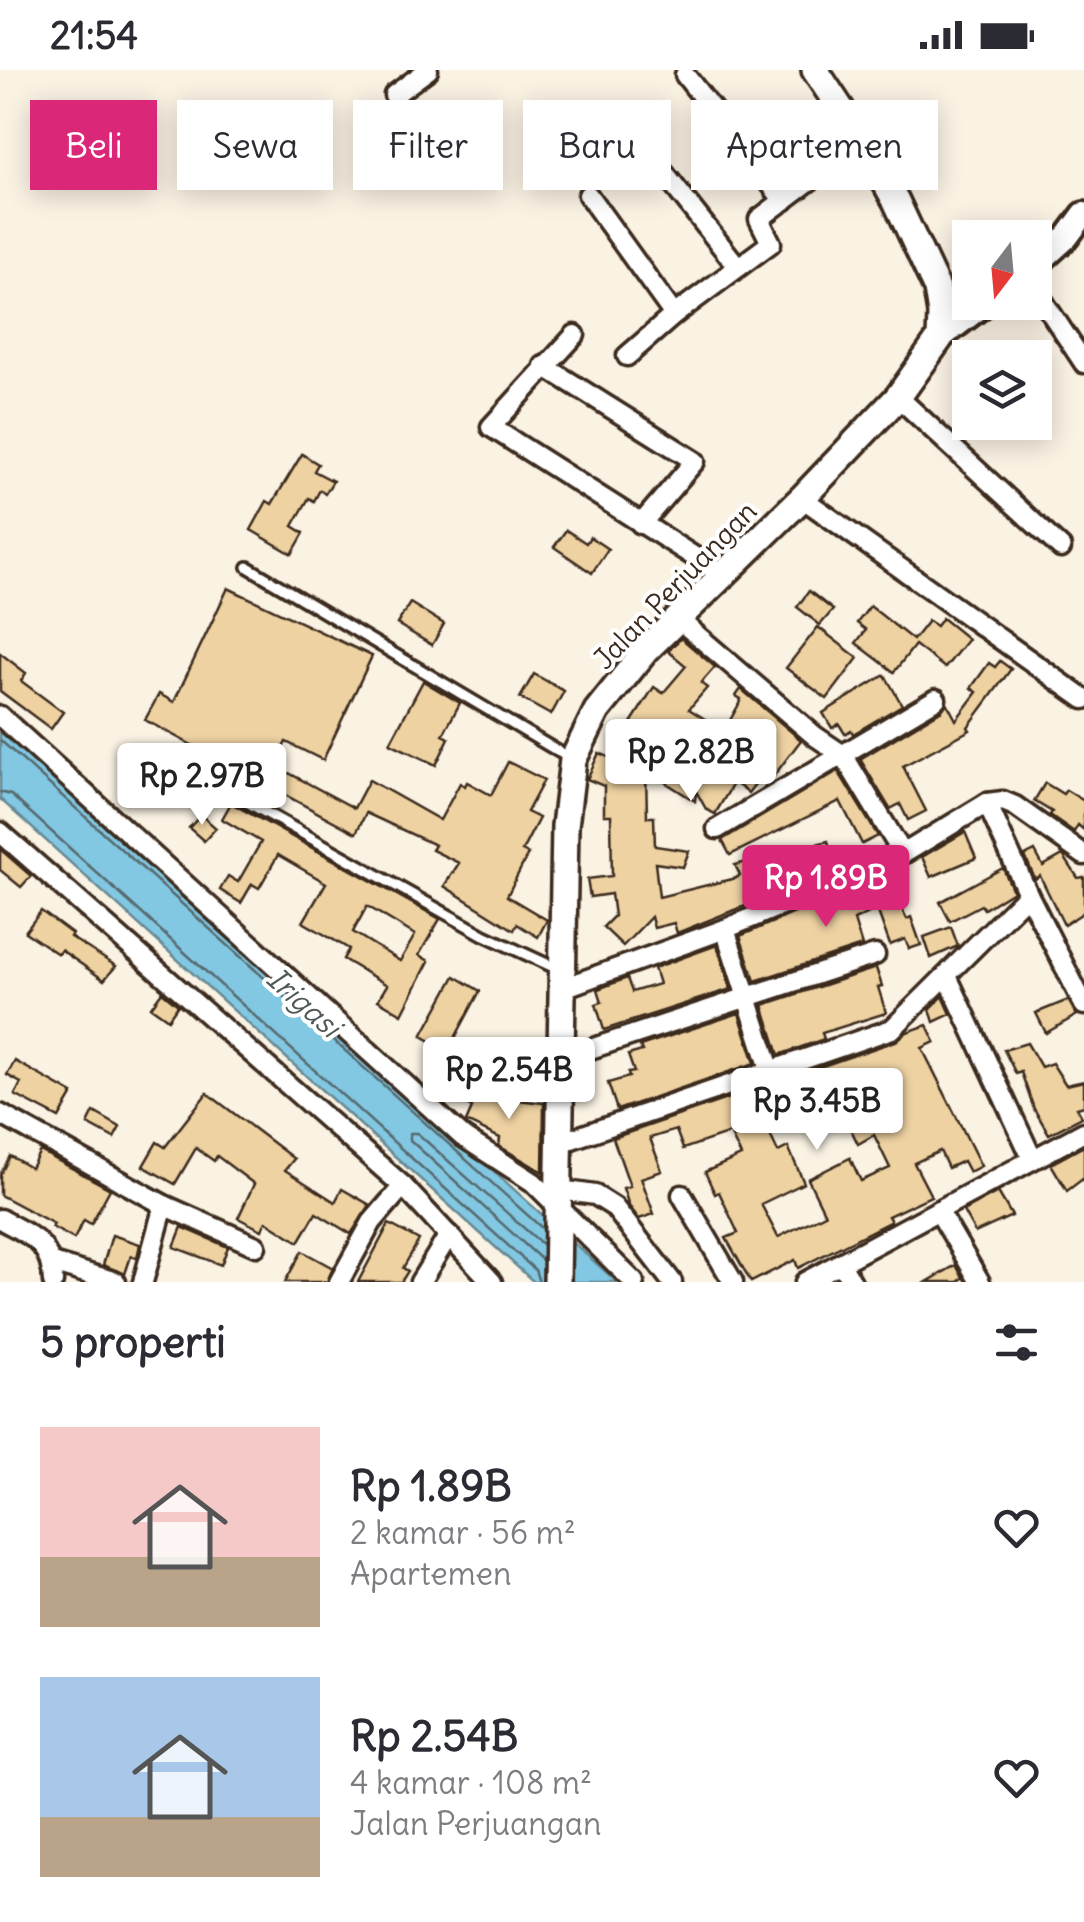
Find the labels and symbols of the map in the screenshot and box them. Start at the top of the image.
north arrow [952,220,1052,320]
street label: Jalan Perjuangan [586,493,764,677]
pin: Rp 2.82B [588,719,794,804]
pin: Rp 2.97B [99,743,305,828]
pin: Rp 1.89B [723,845,929,930]
water label: Irigasi [259,959,351,1047]
pin: Rp 2.54B [406,1037,612,1122]
pin: Rp 3.45B [714,1068,920,1153]

